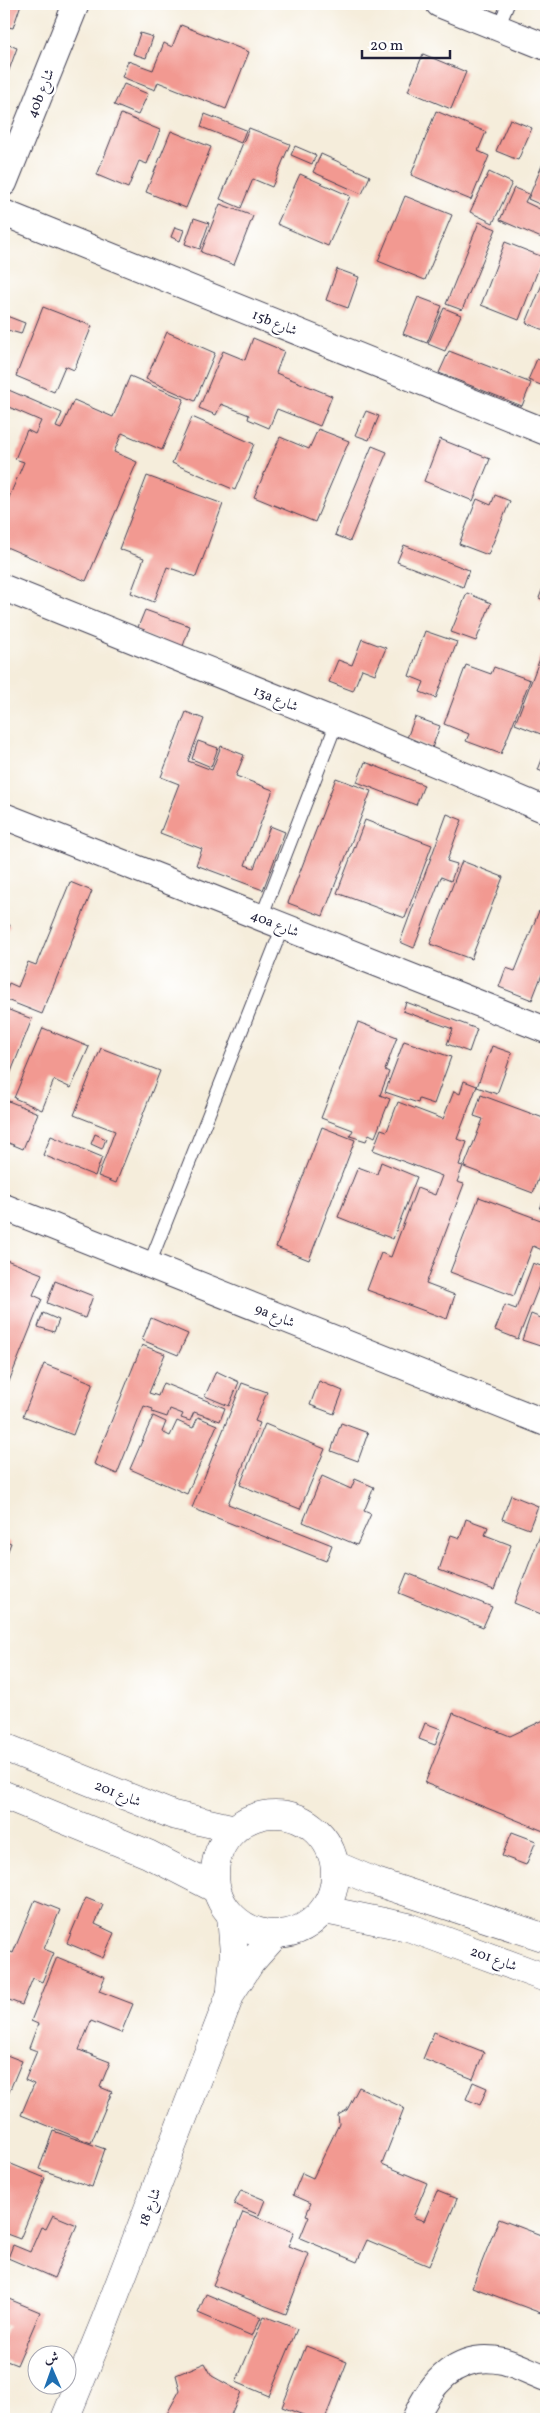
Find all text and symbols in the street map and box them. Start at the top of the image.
scale bar [362,28,450,60]
text: 20 m [370,36,403,57]
street label: 40b شارع [23,66,61,121]
street label: 15b شارع [249,306,300,342]
street label: 13a شارع [250,682,301,718]
street label: 40a شارع [247,906,301,944]
street label: 9a شارع [251,1300,297,1334]
street label: شارع 201 [91,1777,143,1813]
street label: شارع 201 [467,1942,519,1978]
street label: شارع 18 [134,2186,167,2230]
north arrow [28,2346,78,2396]
text: ش [44,2349,59,2368]

